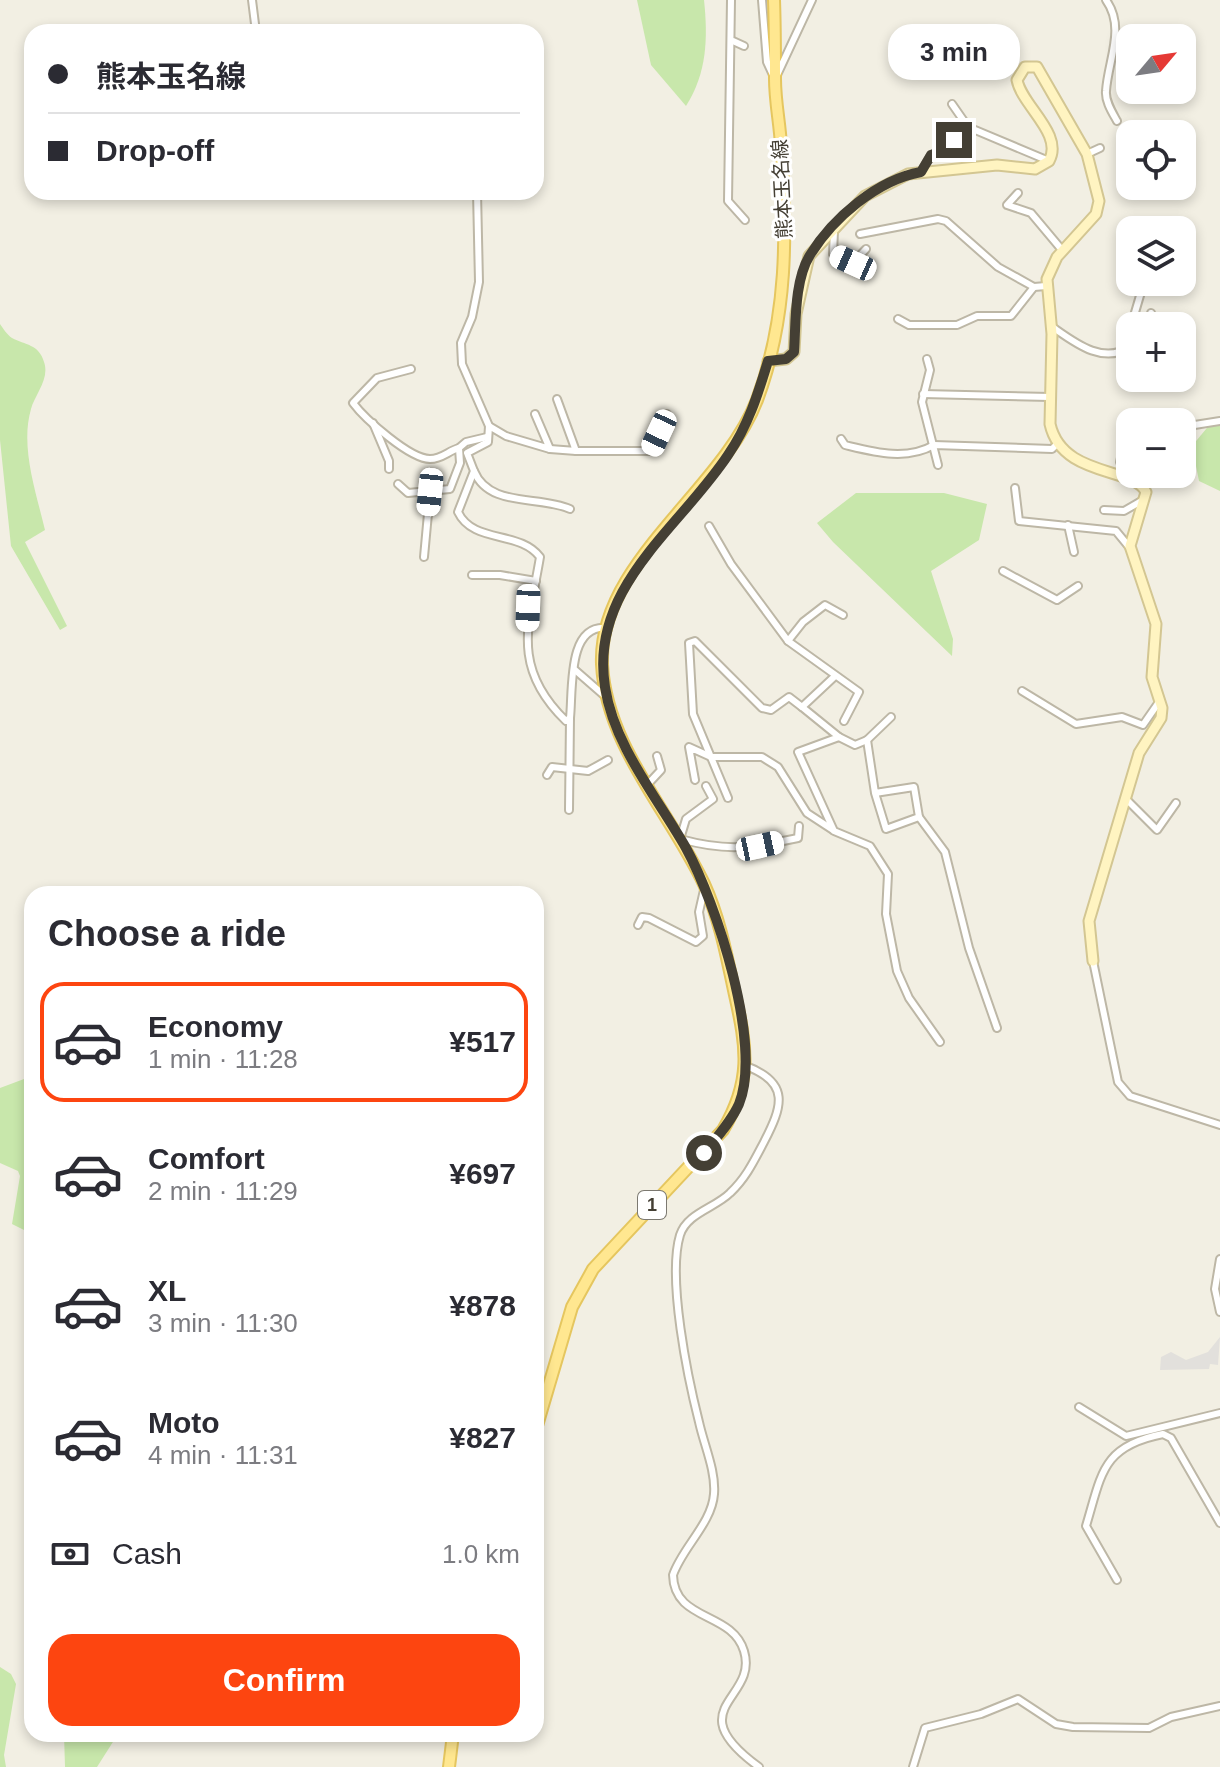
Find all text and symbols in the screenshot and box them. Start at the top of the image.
callout: 3 min [888,24,1020,80]
north arrow [1116,24,1196,104]
map controls [1116,24,1196,488]
text: 3 min [920,37,988,67]
text: 熊本玉名線 [96,60,246,93]
button: locate [1116,120,1196,200]
route end [936,122,972,158]
text: Drop-off [96,134,214,167]
street label: 熊本玉名線 [768,138,796,240]
button: layers [1116,216,1196,296]
car [826,242,880,284]
button: + [1116,312,1196,392]
car [638,406,680,460]
button: − [1116,408,1196,488]
car [416,467,444,517]
car [515,584,541,632]
car [734,829,786,863]
text: Choose a ride [48,913,286,954]
icon: car [52,1006,124,1078]
text: Economy [148,1010,283,1043]
text: ¥517 [449,1025,516,1058]
text: 1 min · 11:28 [148,1044,298,1074]
route start [686,1135,722,1171]
icon: car [52,1138,124,1210]
text: Comfort [148,1142,265,1175]
text: ¥697 [449,1157,516,1190]
text: 2 min · 11:29 [148,1176,298,1206]
road number: 1 [638,1191,666,1219]
icon: car [52,1270,124,1342]
text: XL [148,1274,186,1307]
text: ¥878 [449,1289,516,1322]
text: 3 min · 11:30 [148,1308,298,1338]
icon: car [52,1402,124,1474]
text: Moto [148,1406,220,1439]
text: ¥827 [449,1421,516,1454]
text: 4 min · 11:31 [148,1440,298,1470]
icon: cash [48,1532,92,1576]
text: Cash [112,1537,182,1570]
text: 1.0 km [442,1539,520,1569]
button: Confirm [48,1634,520,1726]

